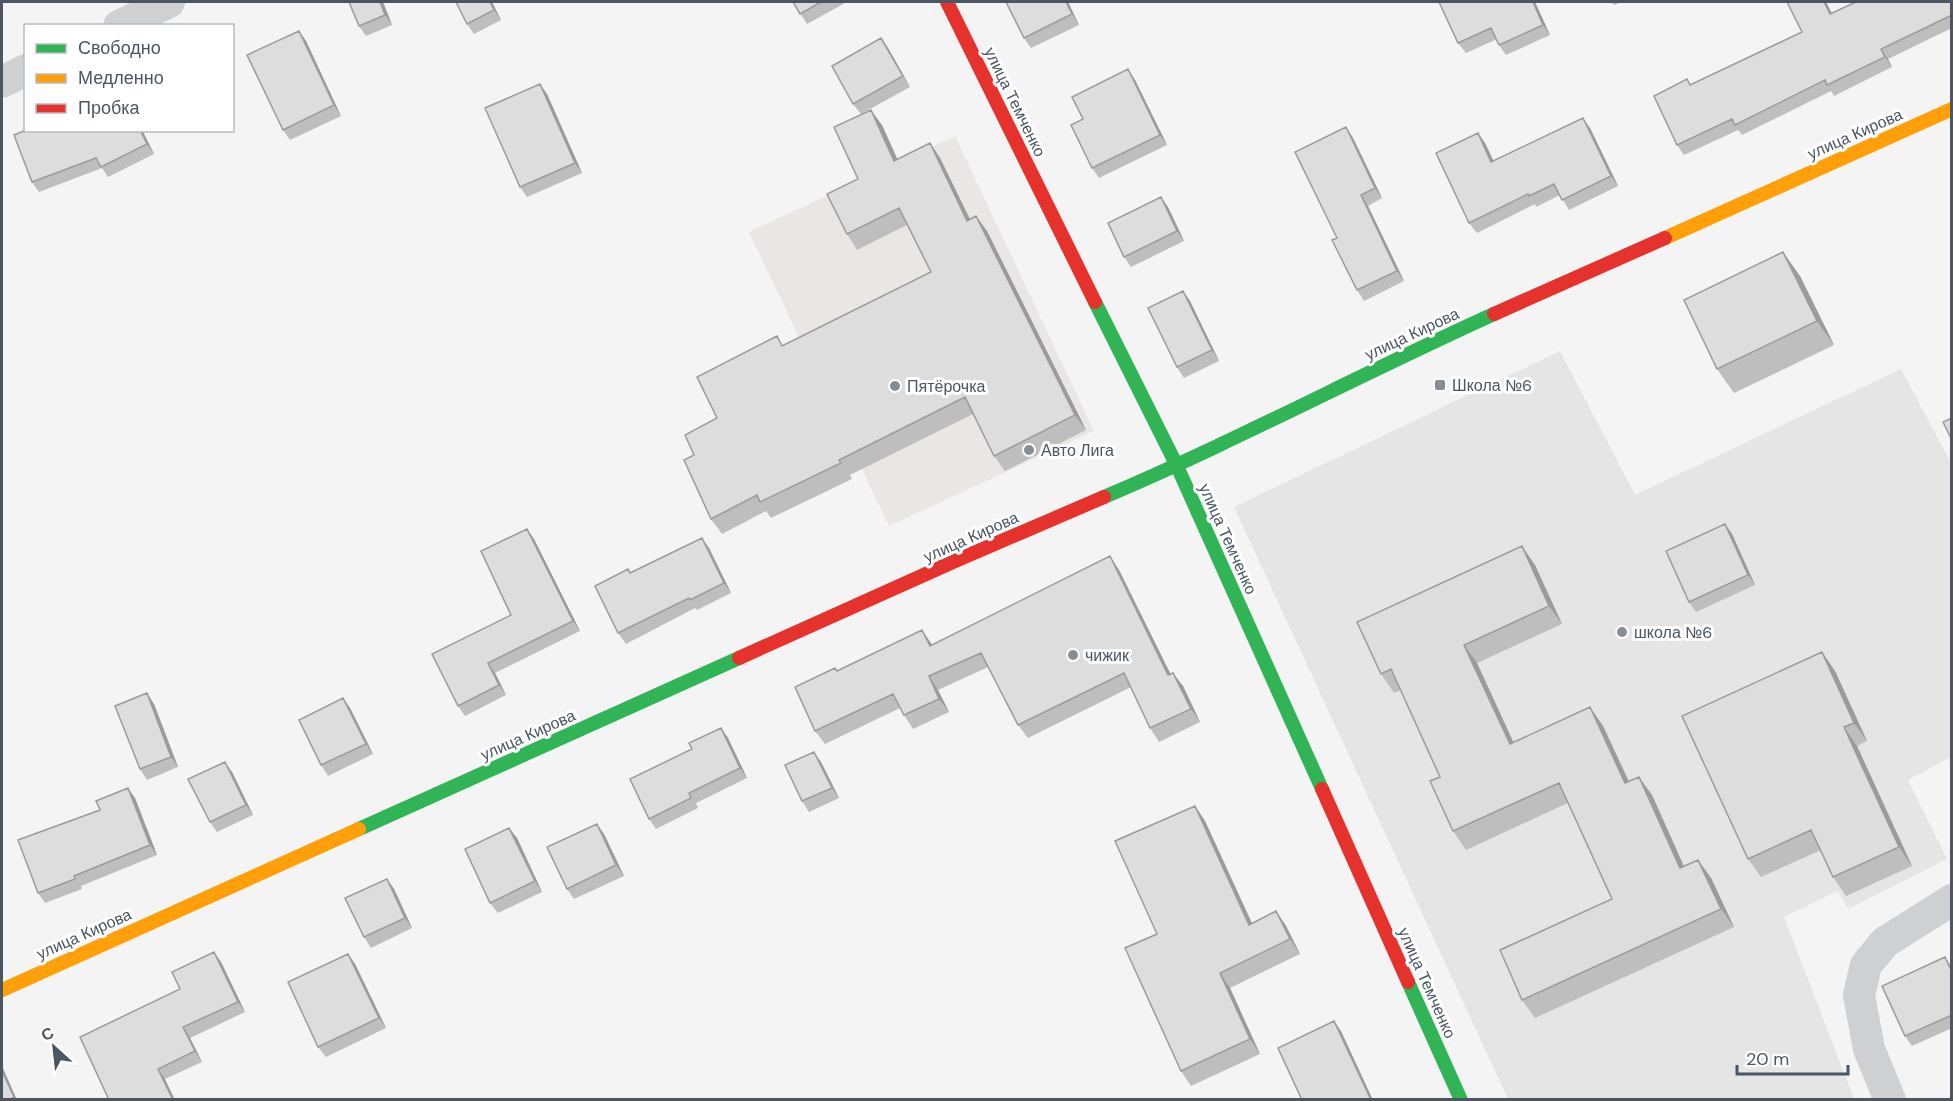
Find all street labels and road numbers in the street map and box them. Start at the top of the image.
street label: улица Темченко [979,44,1051,160]
street label: улица Кирова [1804,104,1906,164]
street label: улица Кирова [1362,303,1463,365]
street label: улица Темченко [1194,480,1262,598]
street label: улица Кирова [920,507,1022,567]
street label: улица Кирова [477,705,579,765]
street label: улица Кирова [33,904,135,964]
street label: улица Темченко [1393,924,1461,1042]

